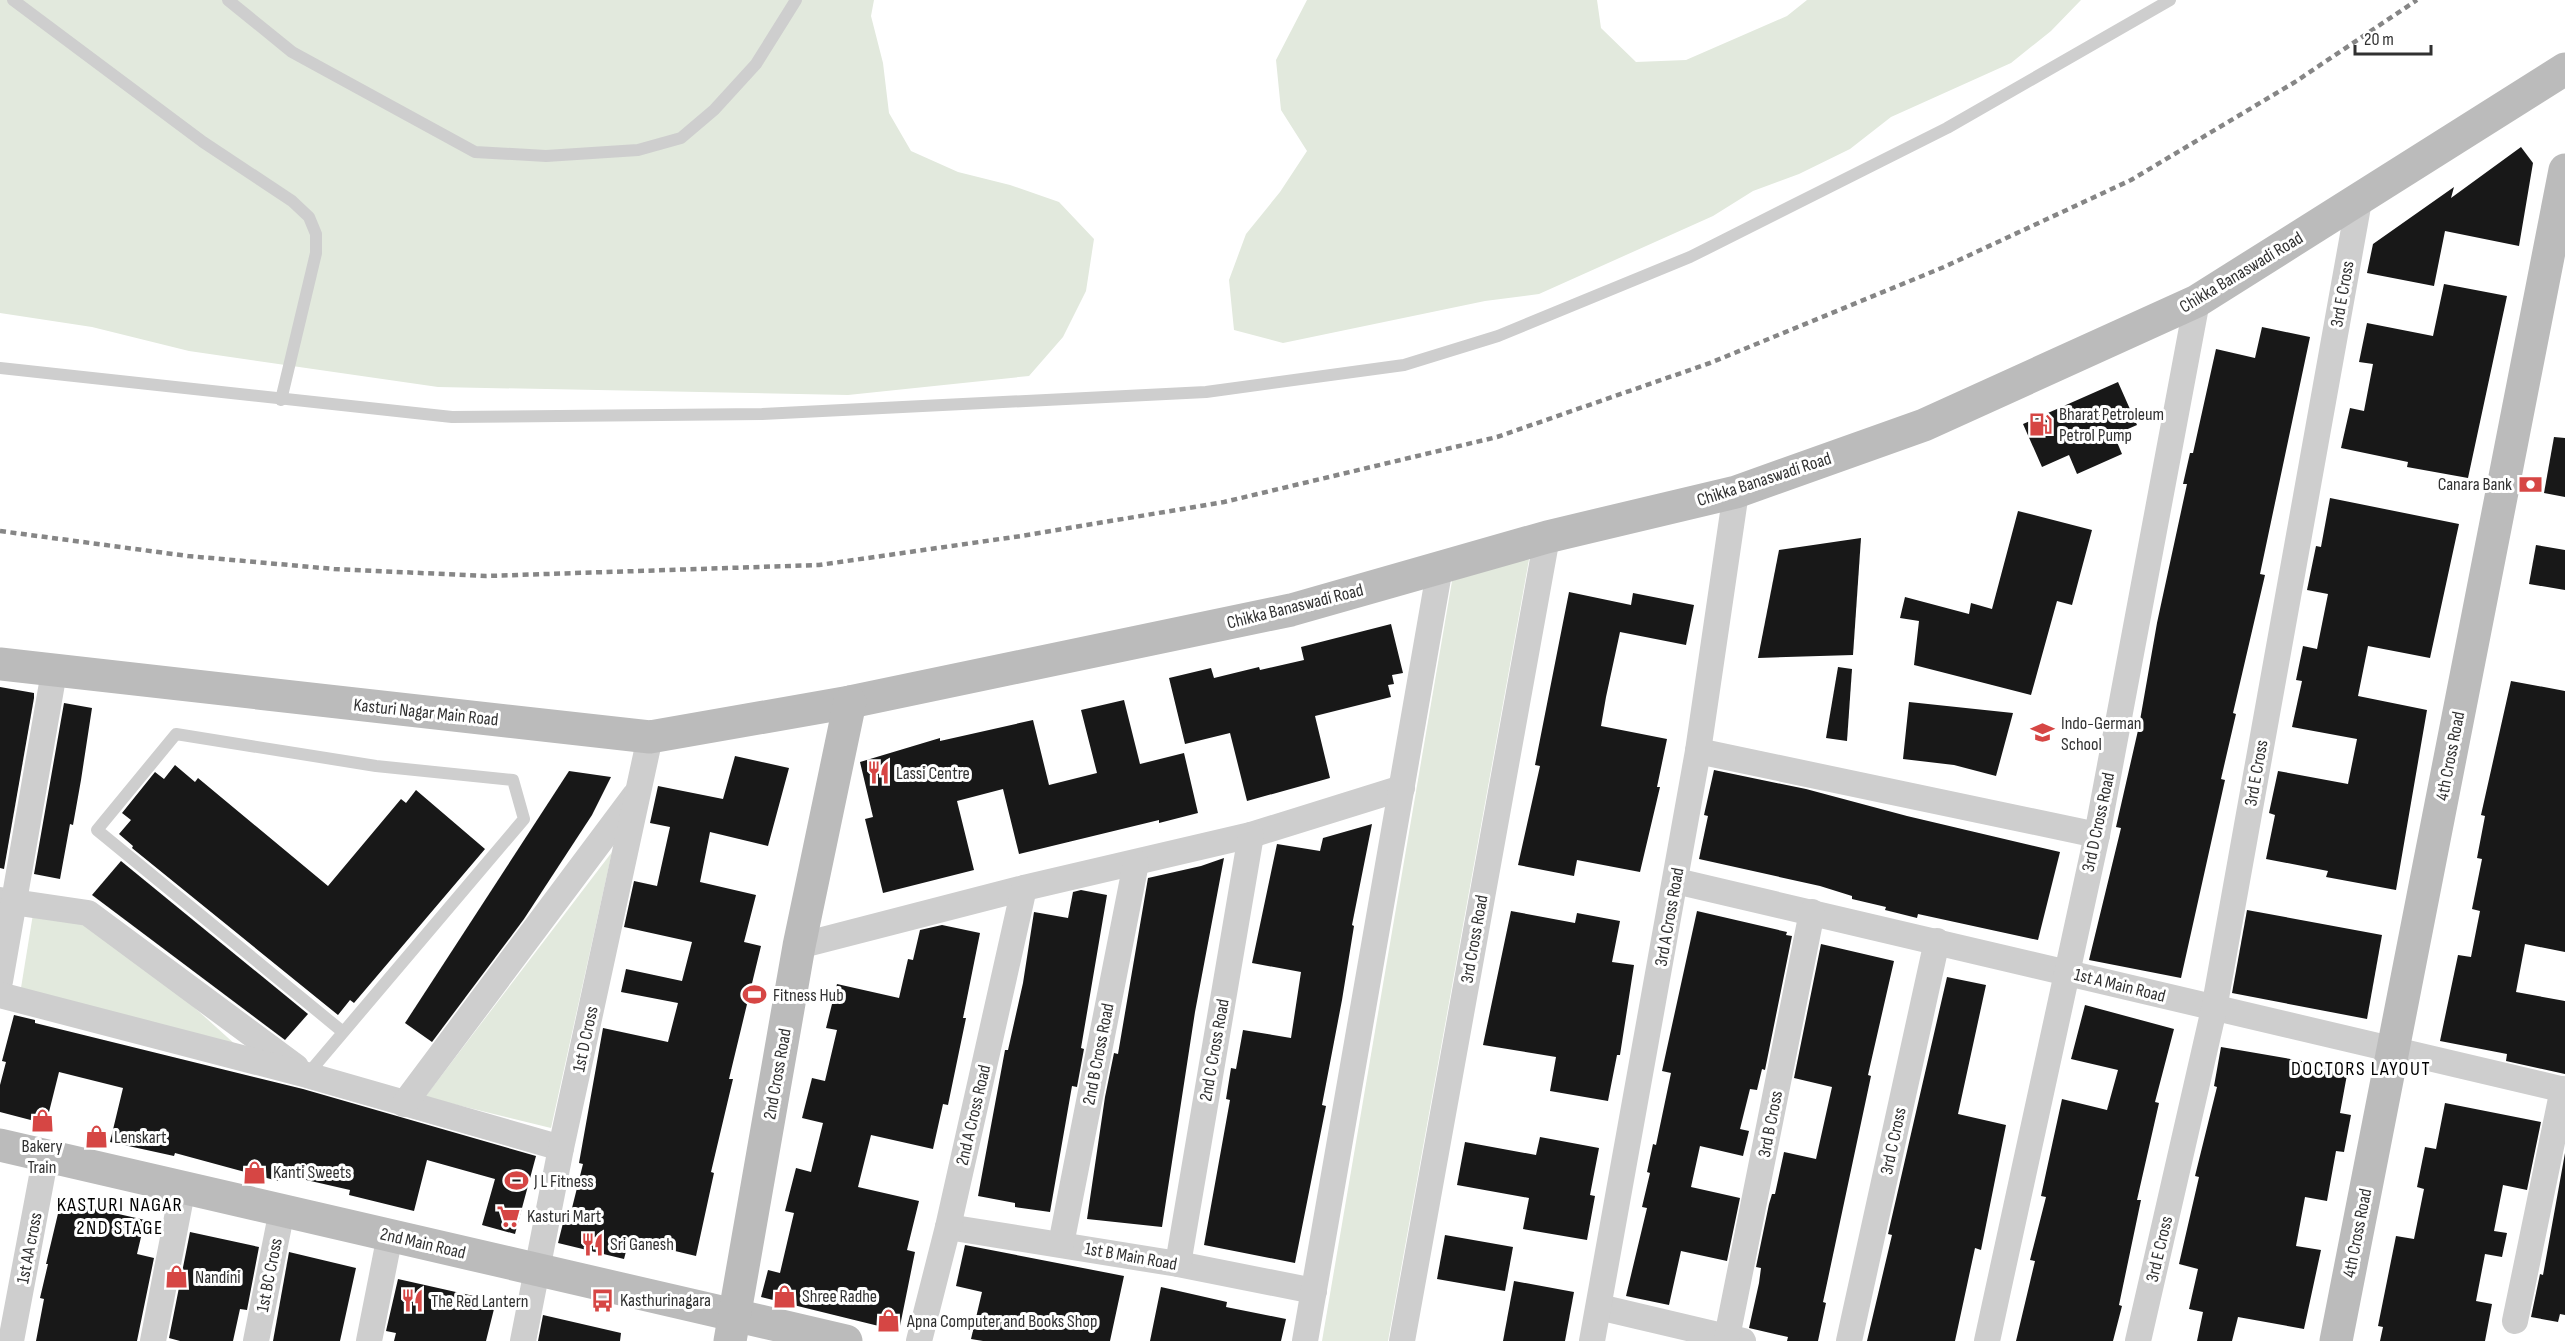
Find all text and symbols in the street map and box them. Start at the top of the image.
scale bar [2355,18,2432,56]
text: 20 m [2364,29,2394,50]
street label: Chikka Banaswadi Road [2176,227,2307,317]
street label: 3rd E Cross [2326,259,2359,329]
place label: Bharat Petroleum Petrol Pump [2059,404,2164,446]
fuel station icon: Bharat Petroleum Petrol Pump [2028,411,2054,437]
street label: Chikka Banaswadi Road [1694,448,1834,511]
bank icon: Canara Bank [2517,471,2543,497]
place label: Canara Bank [2438,474,2512,495]
street label: Chikka Banaswadi Road [1225,579,1366,634]
street label: Kasturi Nagar Main Road [353,694,499,731]
street label: 4th Cross Road [2432,710,2469,802]
place label: Indo-German School [2061,713,2142,755]
school or university icon: Indo-German School [2030,720,2056,746]
street label: 3rd E Cross [2240,738,2273,808]
restaurant icon: Lassi Centre [865,760,891,786]
place label: Lassi Centre [896,763,970,784]
street label: 3rd D Cross Road [2078,770,2119,874]
street label: 3rd A Cross Road [1650,866,1689,968]
street label: 3rd Cross Road [1456,893,1493,985]
street label: 1st A Main Road [2072,964,2168,1007]
sports icon: Fitness Hub [742,982,768,1008]
place label: Fitness Hub [773,985,844,1006]
street label: 2nd C Cross Road [1195,997,1234,1103]
street label: 2nd B Cross Road [1078,1002,1119,1107]
street label: 1st D Cross [568,1004,603,1074]
street label: 2nd Cross Road [759,1027,796,1121]
district label: DOCTORS LAYOUT [2291,1057,2431,1081]
street label: 2nd A Cross Road [952,1063,995,1167]
street label: 3rd B Cross [1754,1089,1787,1159]
street label: 3rd C Cross [1876,1106,1911,1177]
shop icon: Bakery Train [29,1107,55,1133]
shop icon: Lenskart [83,1124,109,1150]
place label: Lenskart [114,1127,167,1148]
place label: Bakery Train [21,1136,63,1178]
shop icon: Kanti Sweets [242,1159,268,1185]
place label: Kanti Sweets [273,1162,351,1183]
sports icon: J L Fitness [503,1168,529,1194]
place label: J L Fitness [533,1171,594,1192]
street label: 4th Cross Road [2339,1187,2376,1279]
district label: KASTURI NAGAR 2ND STAGE [57,1193,183,1240]
supermarket icon: Kasturi Mart [496,1203,522,1229]
place label: Kasturi Mart [527,1206,602,1227]
street label: 1st AA cross [12,1211,47,1285]
street label: 3rd E Cross [2142,1214,2177,1284]
street label: 2nd Main Road [378,1223,468,1264]
restaurant icon: Sri Ganesh [579,1231,605,1257]
place label: Sri Ganesh [610,1234,674,1255]
street label: 1st BC Cross [252,1237,287,1314]
street label: 1st B Main Road [1083,1238,1179,1275]
shop icon: Nandini [164,1264,190,1290]
place label: Nandini [195,1267,241,1288]
shop icon: Shree Radhe [771,1283,797,1309]
place label: Shree Radhe [802,1286,877,1307]
bus stop icon: Kasthurinagara [589,1287,615,1313]
restaurant icon: The Red Lantern [400,1288,426,1314]
place label: Kasthurinagara [620,1290,711,1311]
place label: The Red Lantern [431,1291,529,1312]
shop icon: Apna Computer and Books Shop [876,1308,902,1334]
place label: Apna Computer and Books Shop [906,1311,1097,1332]

